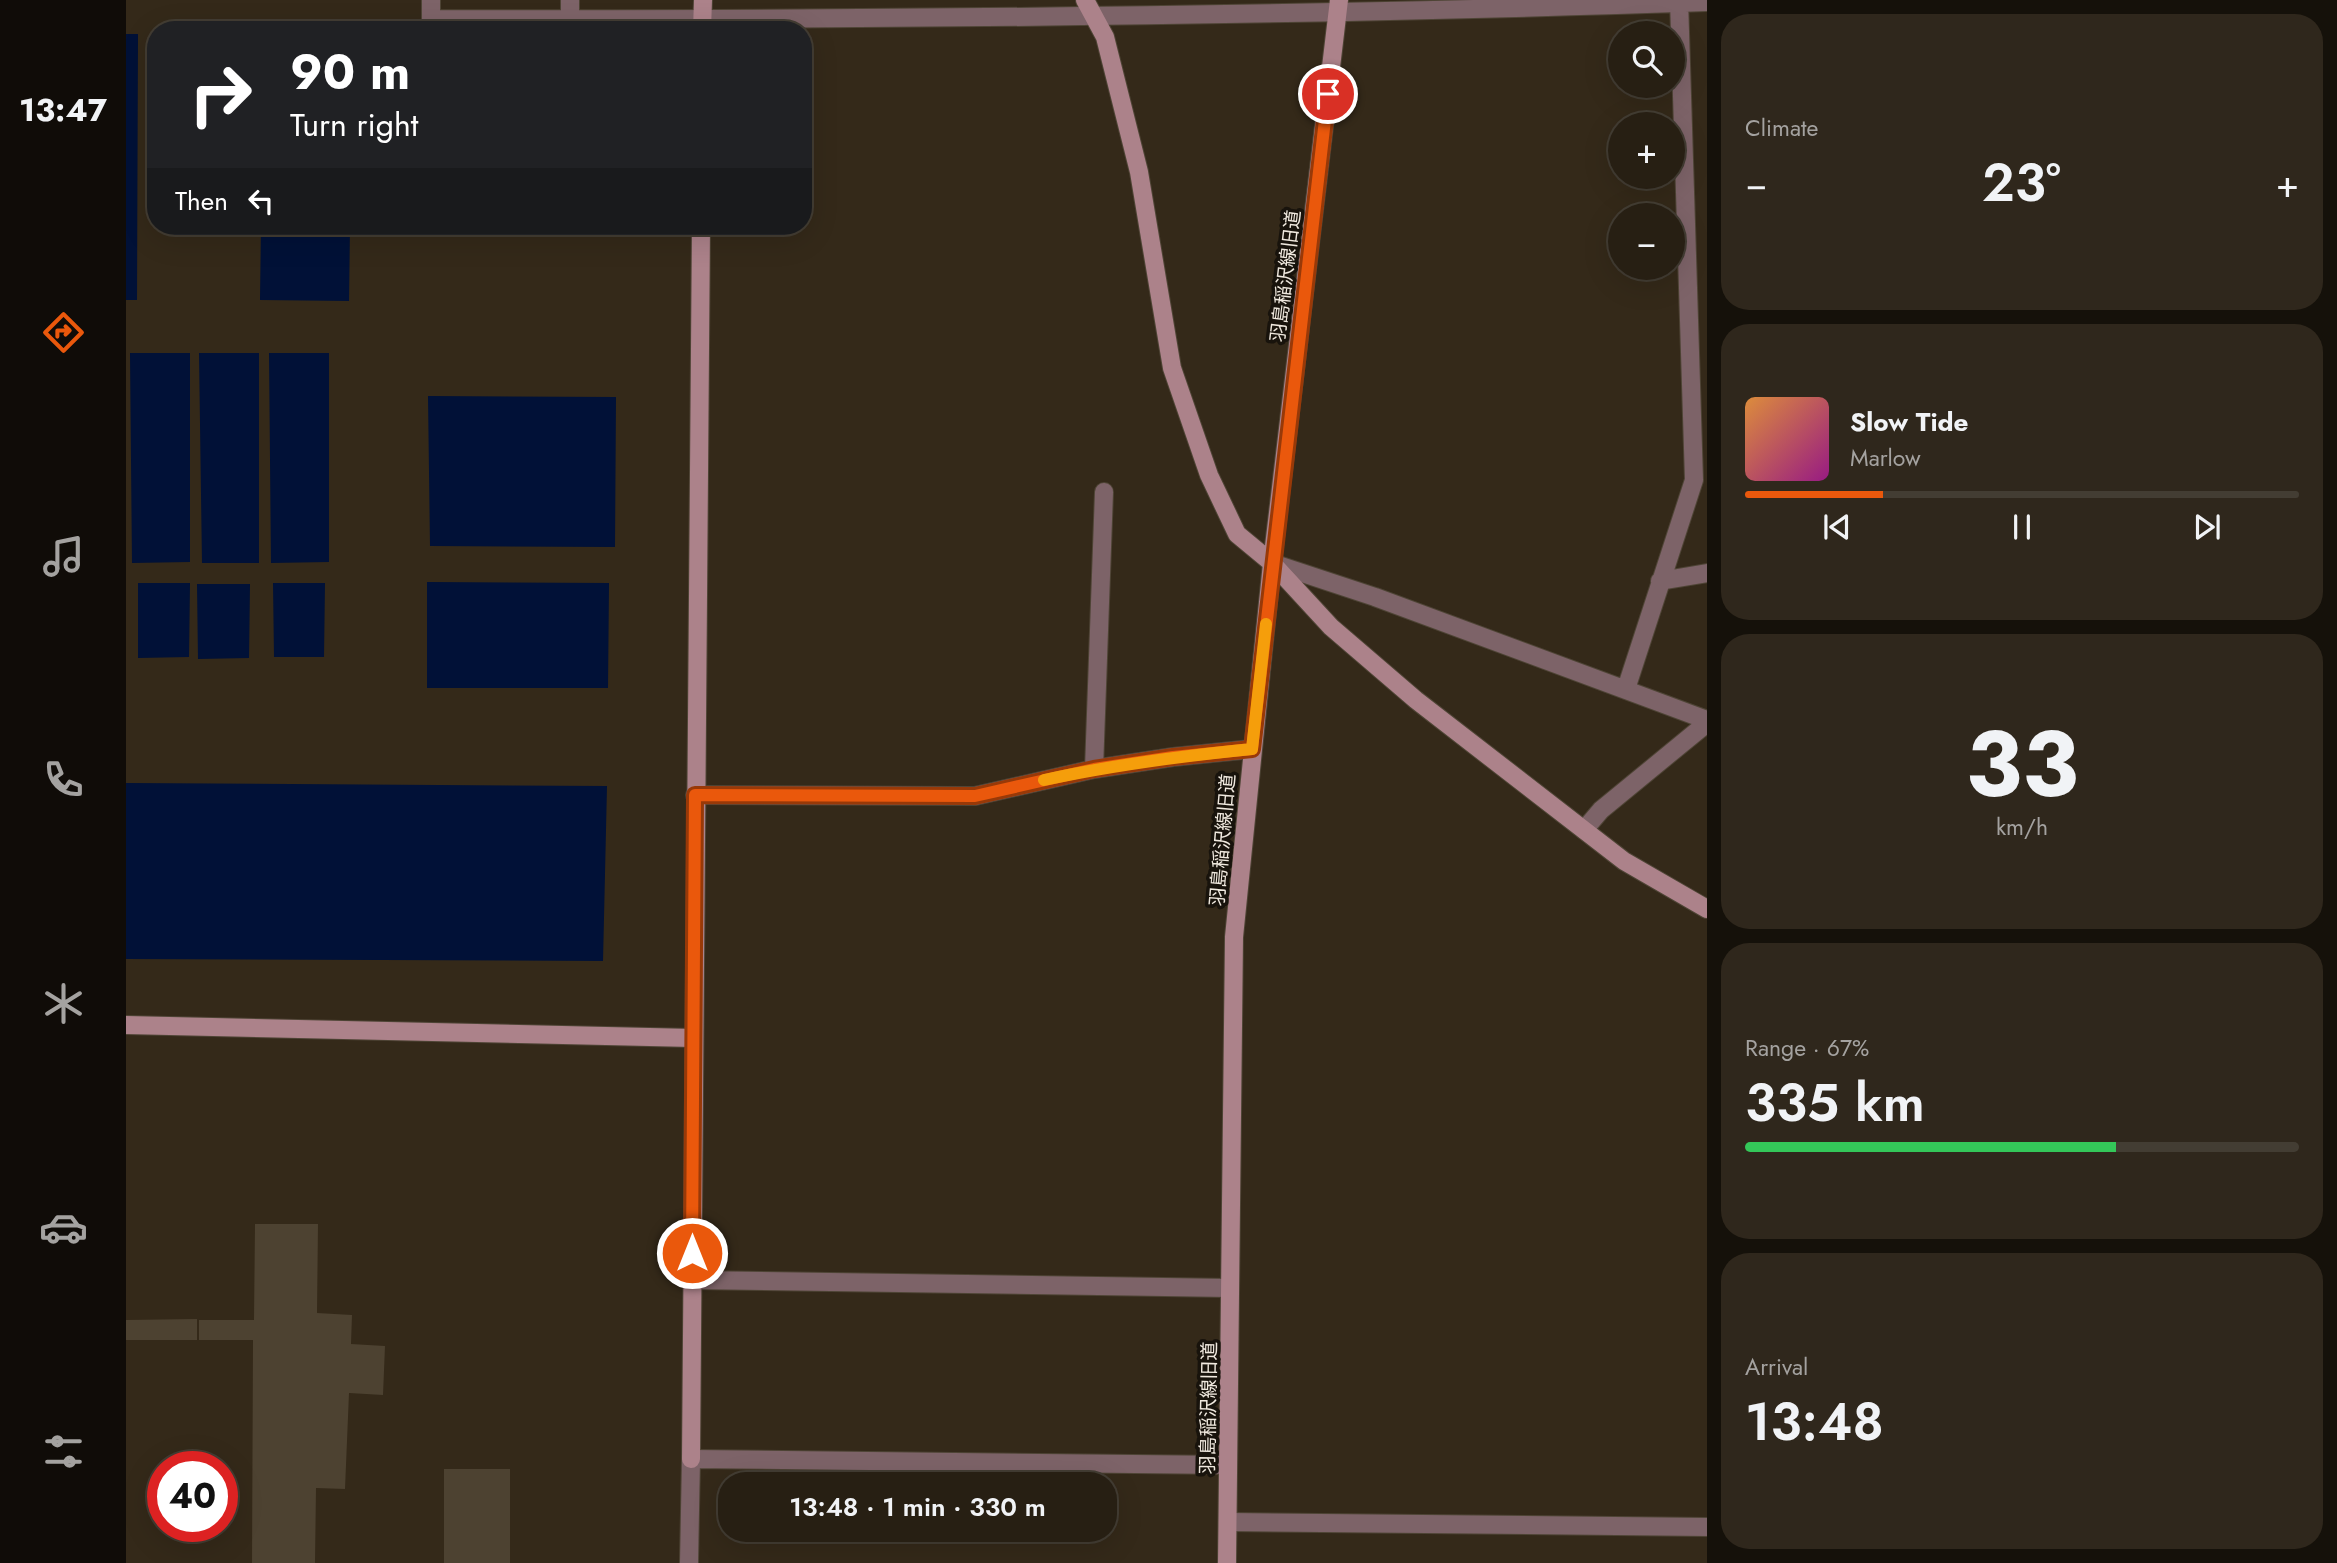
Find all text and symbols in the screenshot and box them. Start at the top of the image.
map controls [1608,21,1685,280]
button: search [1608,21,1685,98]
text: 90 m [290,37,410,107]
icon: right [175,49,266,140]
pin [1298,64,1358,124]
icon: arrive [1309,75,1347,113]
text: 13:47 [19,87,107,133]
text: Turn right [290,102,419,148]
text: Climate [1745,111,1818,145]
button: + [1608,112,1685,189]
text: 23° [1982,145,2061,221]
text: − [1745,156,1767,211]
text: + [2276,156,2299,211]
text: Then [175,182,228,220]
icon: left [242,182,280,220]
button: − [1608,203,1685,280]
street label: 羽島稲沢線旧道 [1264,208,1307,344]
icon: directions [39,308,88,357]
text: Slow Tide [1850,403,1969,441]
text: Marlow [1850,441,1921,475]
icon: previous [1818,508,1856,546]
icon: pause [2003,508,2041,546]
icon: next [2188,508,2226,546]
icon: music [39,532,88,581]
text: 33 [1965,699,2079,830]
icon: phone [39,755,88,804]
street label: 羽島稲沢線旧道 [1203,773,1242,907]
text: km/h [1996,810,2048,844]
icon: climate [39,979,88,1028]
text: Range · 67% [1745,1031,1869,1065]
text: 335 km [1745,1065,1925,1141]
icon: car [39,1203,88,1252]
position arrow [655,1216,729,1290]
street label: 羽島稲沢線旧道 [1194,1341,1223,1475]
text: Arrival [1745,1350,1808,1384]
text: 13:48 [1745,1384,1884,1460]
icon: filters [39,1427,88,1476]
speed limit sign: 40 [147,1451,238,1542]
text: 13:48 · 1 min · 330 m [789,1488,1046,1526]

